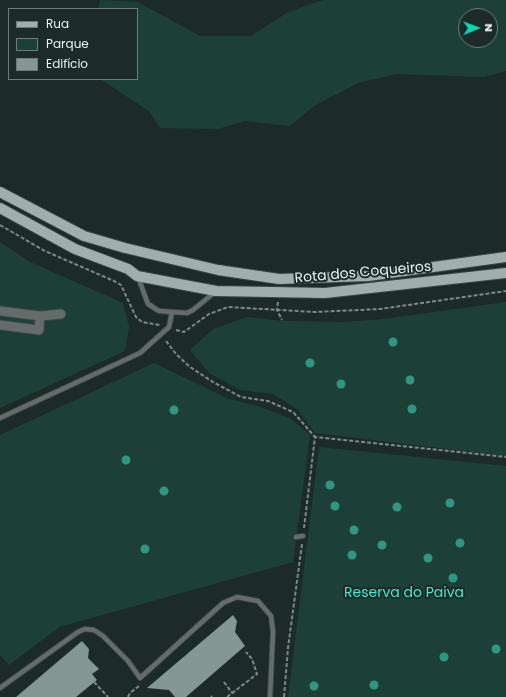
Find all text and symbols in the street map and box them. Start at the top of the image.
legend [8,8,138,80]
north arrow [458,8,498,48]
text: Rua [46,15,69,32]
text: N [481,24,497,32]
text: Parque [46,35,89,52]
text: Edifício [46,55,88,72]
street label: Rota dos Coqueiros [294,259,432,287]
park label: Reserva do Paiva [344,585,464,601]

